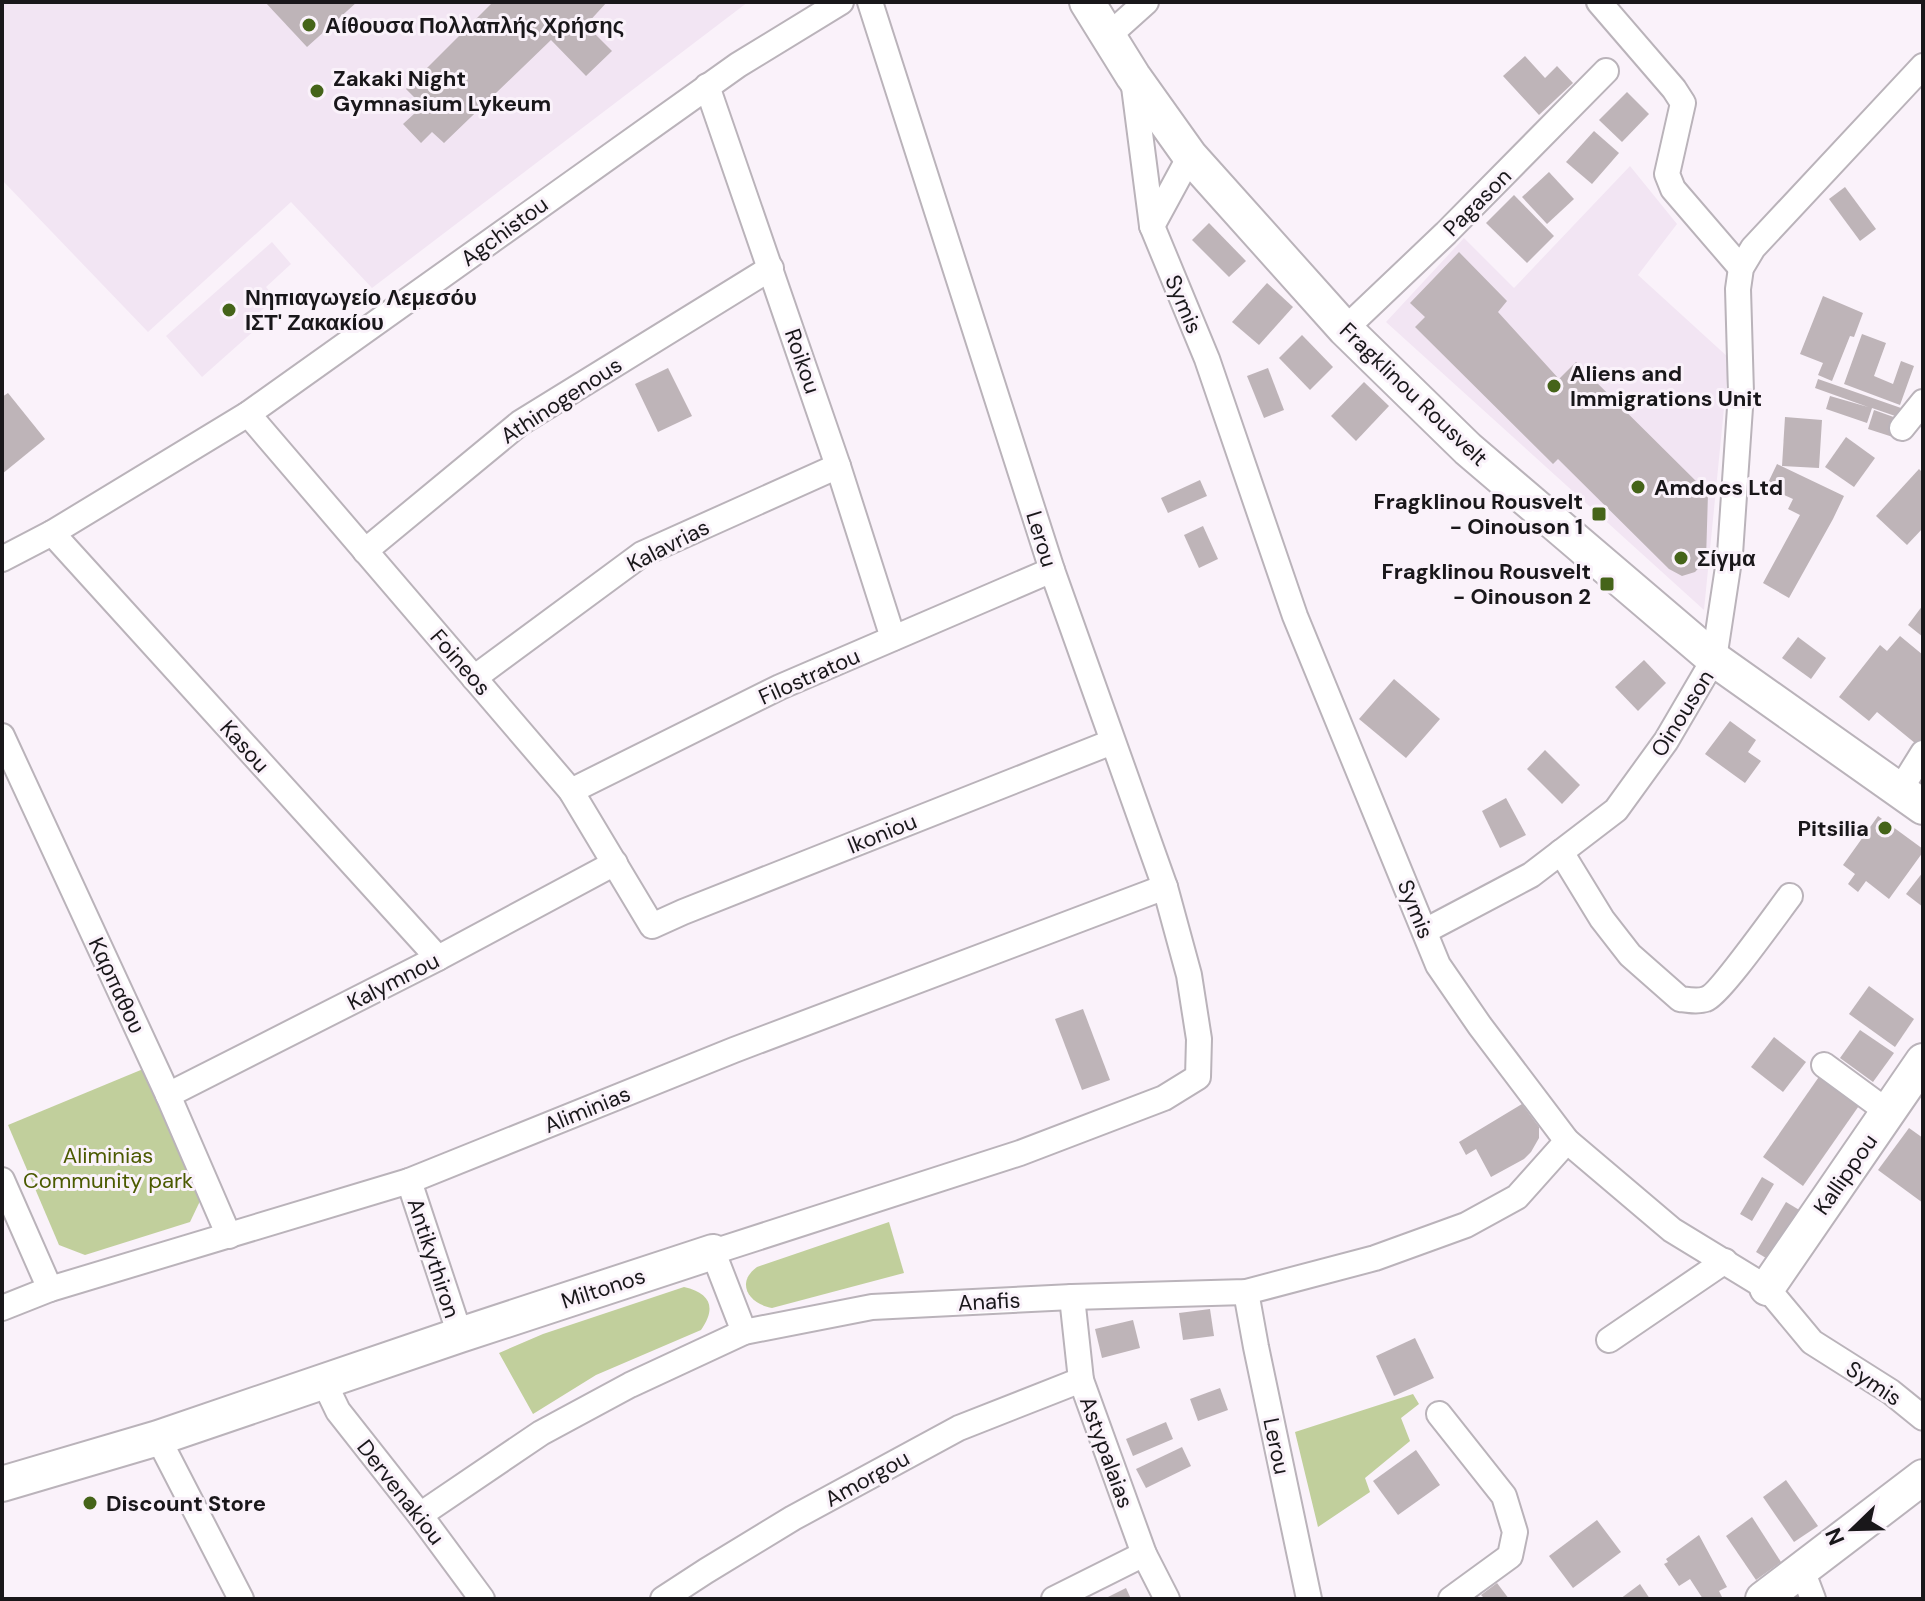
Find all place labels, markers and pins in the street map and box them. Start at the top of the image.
place label: Αίθουσα Πολλαπλής Χρήσης [325,11,624,40]
marker: Αίθουσα Πολλαπλής Χρήσης [300,16,318,34]
place label: Zakaki Night Gymnasium Lykeum [333,64,551,118]
marker: Zakaki Night Gymnasium Lykeum [308,82,326,100]
place label: Νηπιαγωγείο Λεμεσόυ ΙΣΤ' Ζακακίου [245,283,477,337]
marker: Νηπιαγωγείο Λεμεσόυ ΙΣΤ' Ζακακίου [220,301,238,319]
place label: Aliens and Immigrations Unit [1570,359,1762,413]
marker: Aliens and Immigrations Unit [1545,377,1563,395]
place label: Amdocs Ltd [1654,473,1783,502]
marker: Amdocs Ltd [1629,478,1647,496]
place label: Fragklinou Rousvelt - Oinouson 1 [1373,487,1583,541]
marker: Fragklinou Rousvelt - Oinouson 1 [1590,505,1608,523]
place label: Σίγμα [1697,544,1756,573]
marker: Σίγμα [1672,549,1690,567]
place label: Fragklinou Rousvelt - Oinouson 2 [1381,557,1591,611]
marker: Fragklinou Rousvelt - Oinouson 2 [1598,575,1616,593]
place label: Pitsilia [1797,814,1869,843]
marker: Pitsilia [1876,819,1894,837]
place label: Discount Store [106,1489,266,1518]
marker: Discount Store [81,1494,99,1512]

